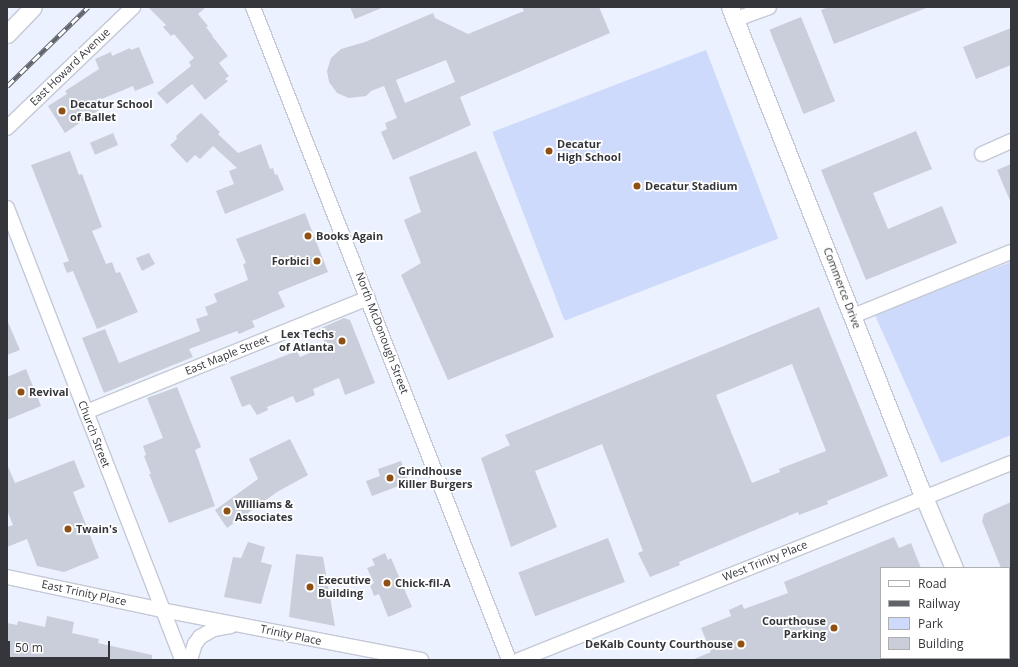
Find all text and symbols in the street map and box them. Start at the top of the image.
street label: East Howard Avenue [27,25,113,109]
place label: Decatur School of Ballet [70,98,153,124]
marker: Decatur School of Ballet [57,106,67,116]
place label: Decatur High School [557,138,621,164]
marker: Decatur High School [544,146,554,156]
place label: Decatur Stadium [645,179,738,193]
marker: Decatur Stadium [632,181,642,191]
place label: Books Again [316,229,383,243]
marker: Books Again [303,231,313,241]
street label: Commerce Drive [820,246,864,330]
place label: Forbici [272,254,309,268]
marker: Forbici [312,256,322,266]
street label: North McDonough Street [353,270,411,396]
place label: Lex Techs of Atlanta [279,328,334,354]
street label: East Maple Street [183,332,271,378]
marker: Lex Techs of Atlanta [337,336,347,346]
place label: Revival [29,385,69,399]
marker: Revival [16,387,26,397]
street label: Church Street [75,399,113,469]
place label: Grindhouse Killer Burgers [398,465,473,491]
marker: Grindhouse Killer Burgers [385,473,395,483]
place label: Williams & Associates [235,498,293,524]
marker: Williams & Associates [222,506,232,516]
place label: Twain's [76,522,117,536]
marker: Twain's [63,524,73,534]
street label: West Trinity Place [721,538,809,584]
legend [880,567,1010,659]
place label: Executive Building [318,574,371,600]
text: Road [918,575,947,592]
place label: Chick-fil-A [395,576,451,590]
street label: East Trinity Place [40,578,128,608]
marker: Chick-fil-A [382,578,392,588]
marker: Executive Building [305,582,315,592]
text: Railway [918,595,960,612]
place label: Courthouse Parking [762,615,826,641]
text: Park [918,615,943,632]
street label: Trinity Place [259,622,323,648]
marker: Courthouse Parking [829,623,839,633]
scale bar [10,633,112,659]
text: Building [918,635,963,652]
place label: DeKalb County Courthouse [585,637,733,651]
text: 50 m [15,639,43,656]
marker: DeKalb County Courthouse [736,639,746,649]

